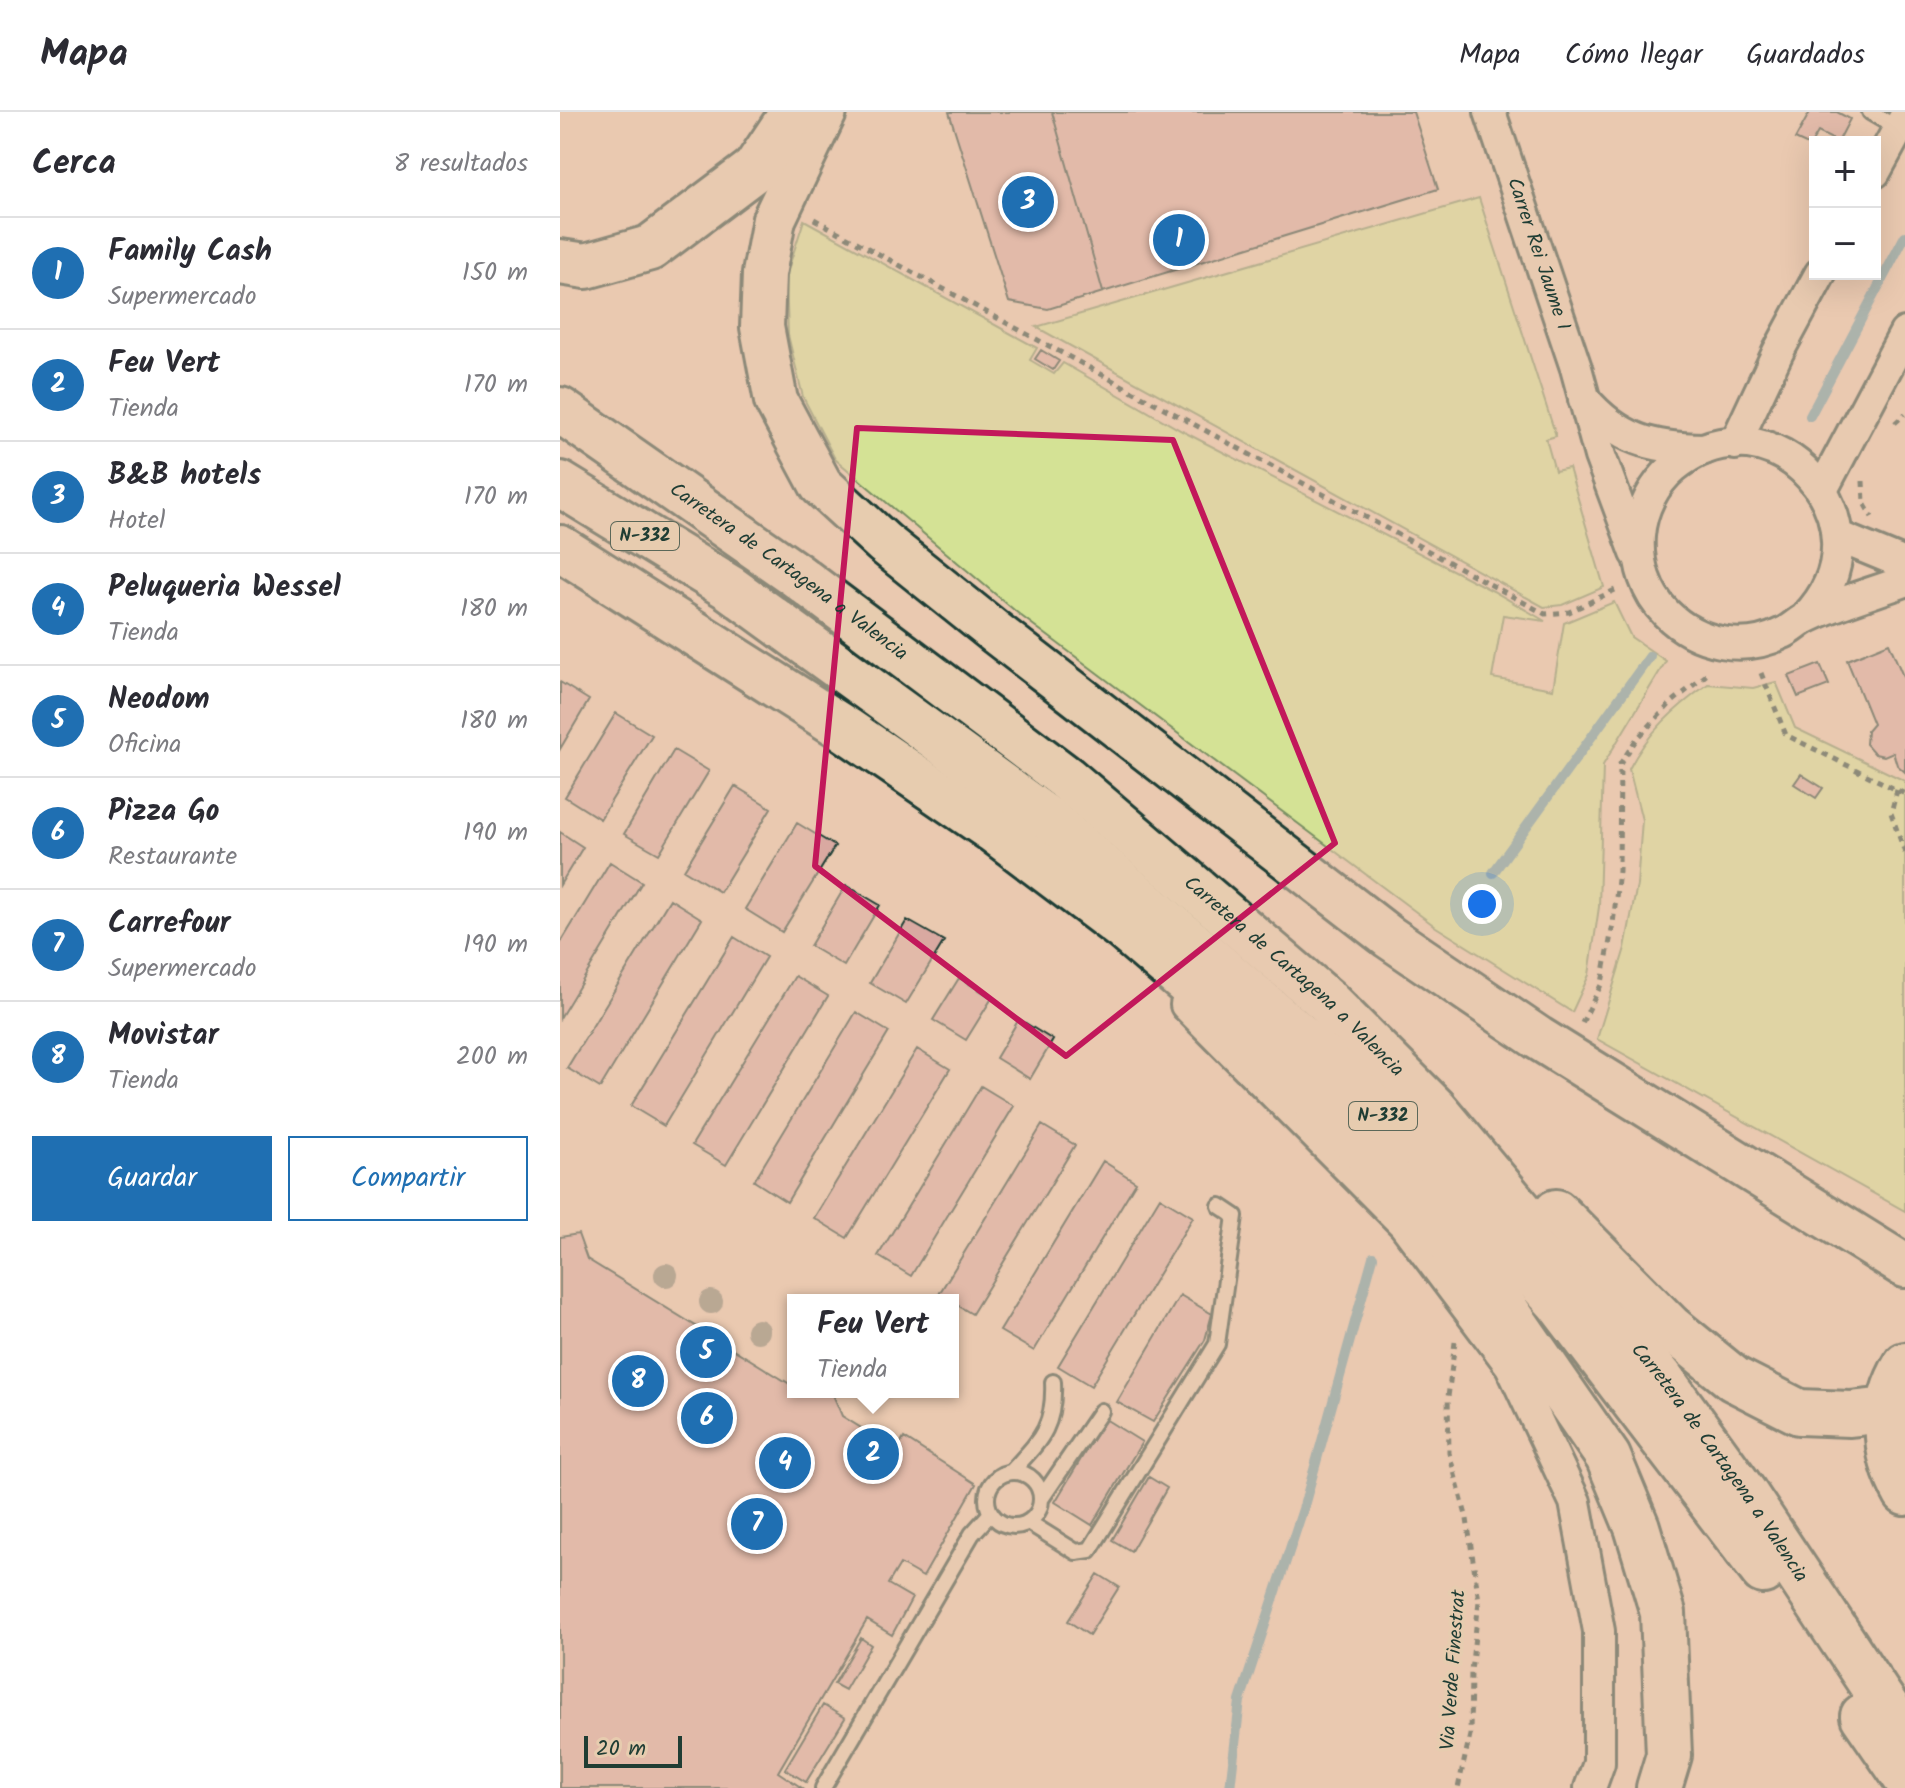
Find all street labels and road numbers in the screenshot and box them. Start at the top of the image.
street label: Carrer Rei Jaume I [1497,174,1578,335]
street label: Carretera de Cartagena a Valencia [662,475,914,670]
road number: N-332 [611,522,679,550]
street label: Carretera de Cartagena a Valencia [1176,868,1411,1085]
road number: N-332 [1349,1102,1417,1130]
street label: Carretera de Cartagena a Valencia [1622,1336,1816,1589]
street label: Via Verde Finestrat [1432,1588,1476,1751]

